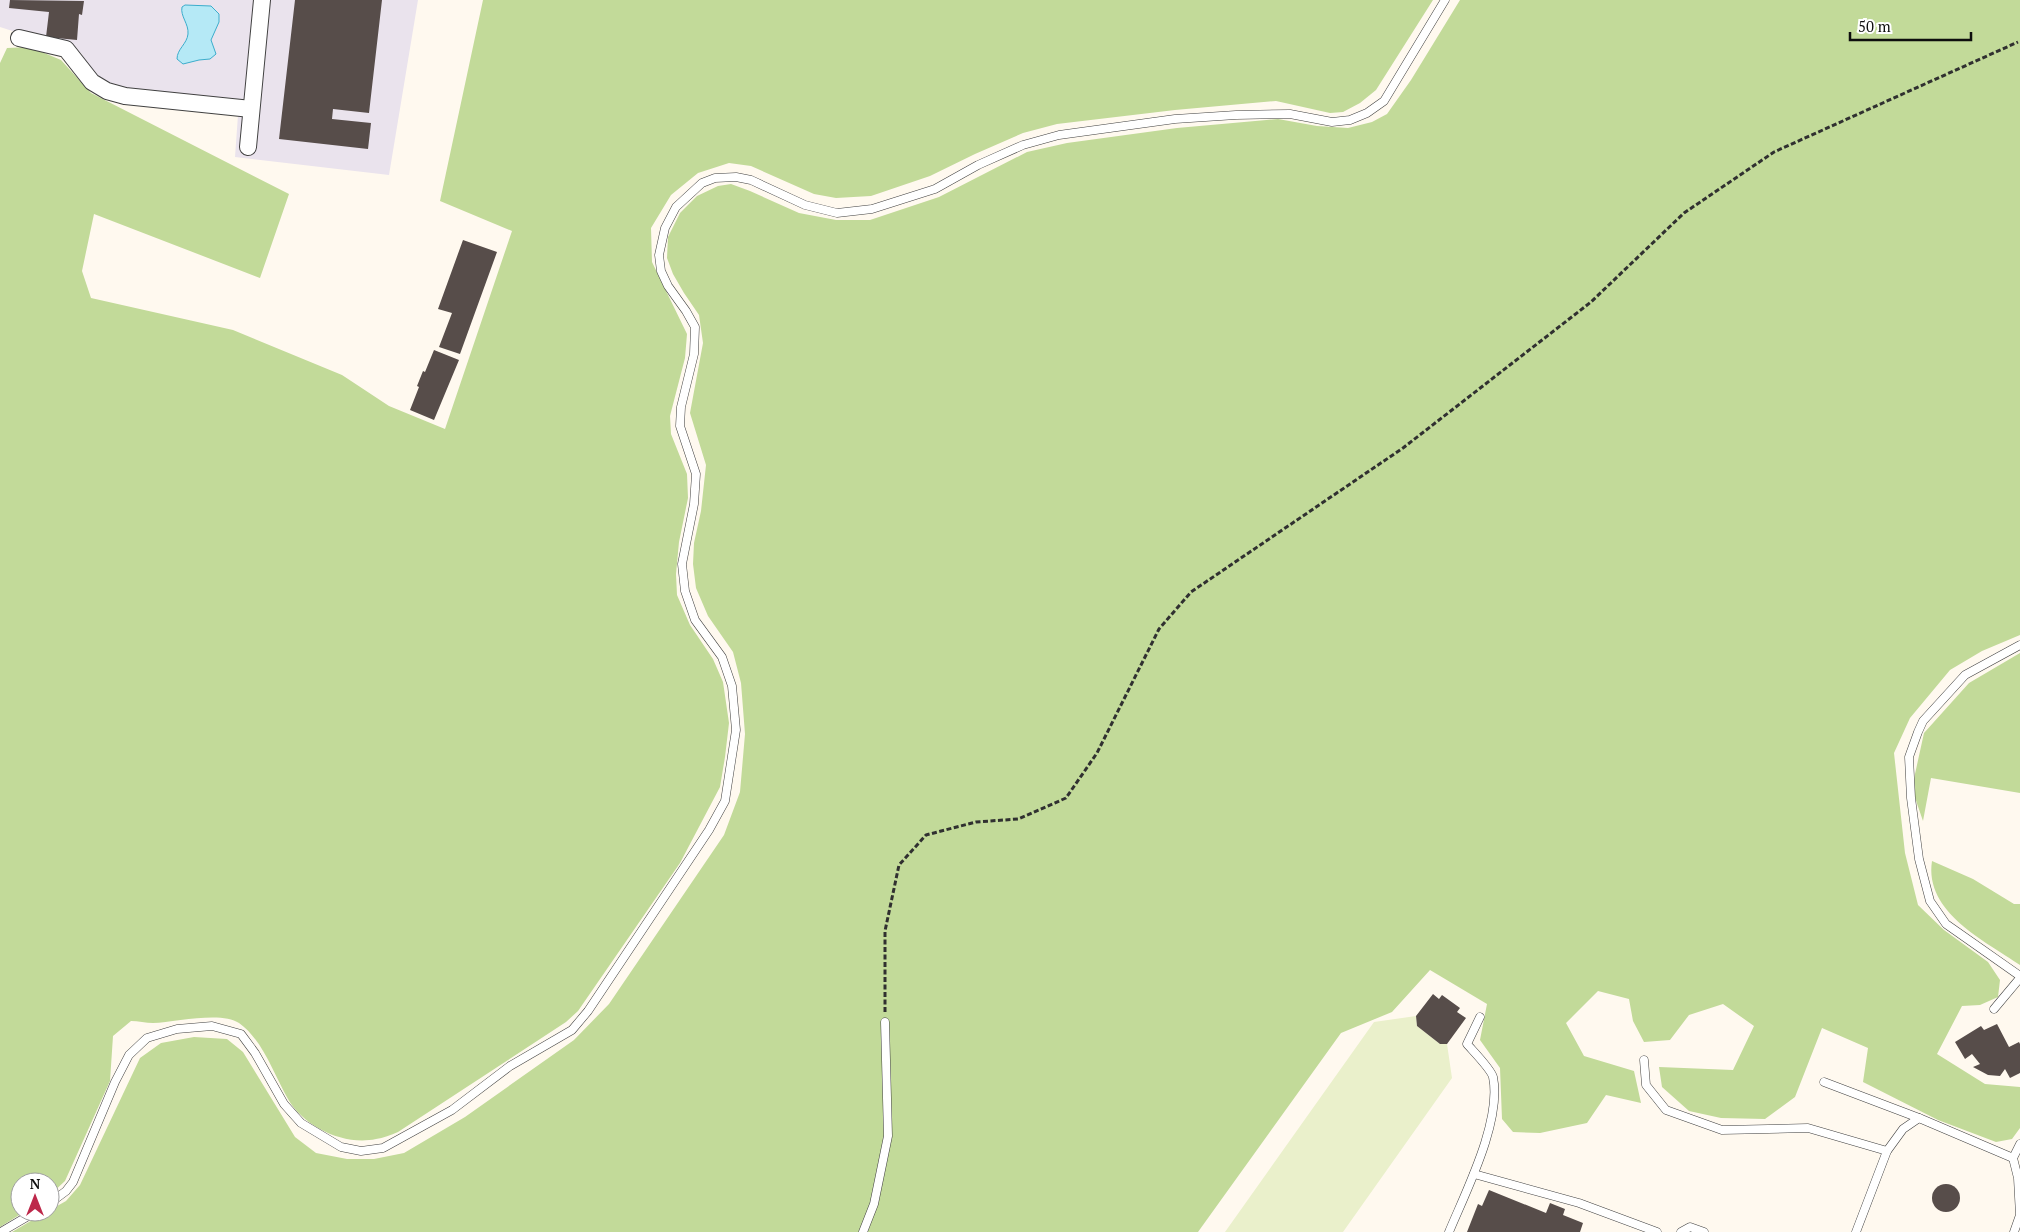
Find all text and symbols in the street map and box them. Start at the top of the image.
scale bar [1850,10,1971,42]
text: 50 m [1858,16,1891,36]
north arrow [10,1172,60,1222]
text: N [30,1174,41,1193]

